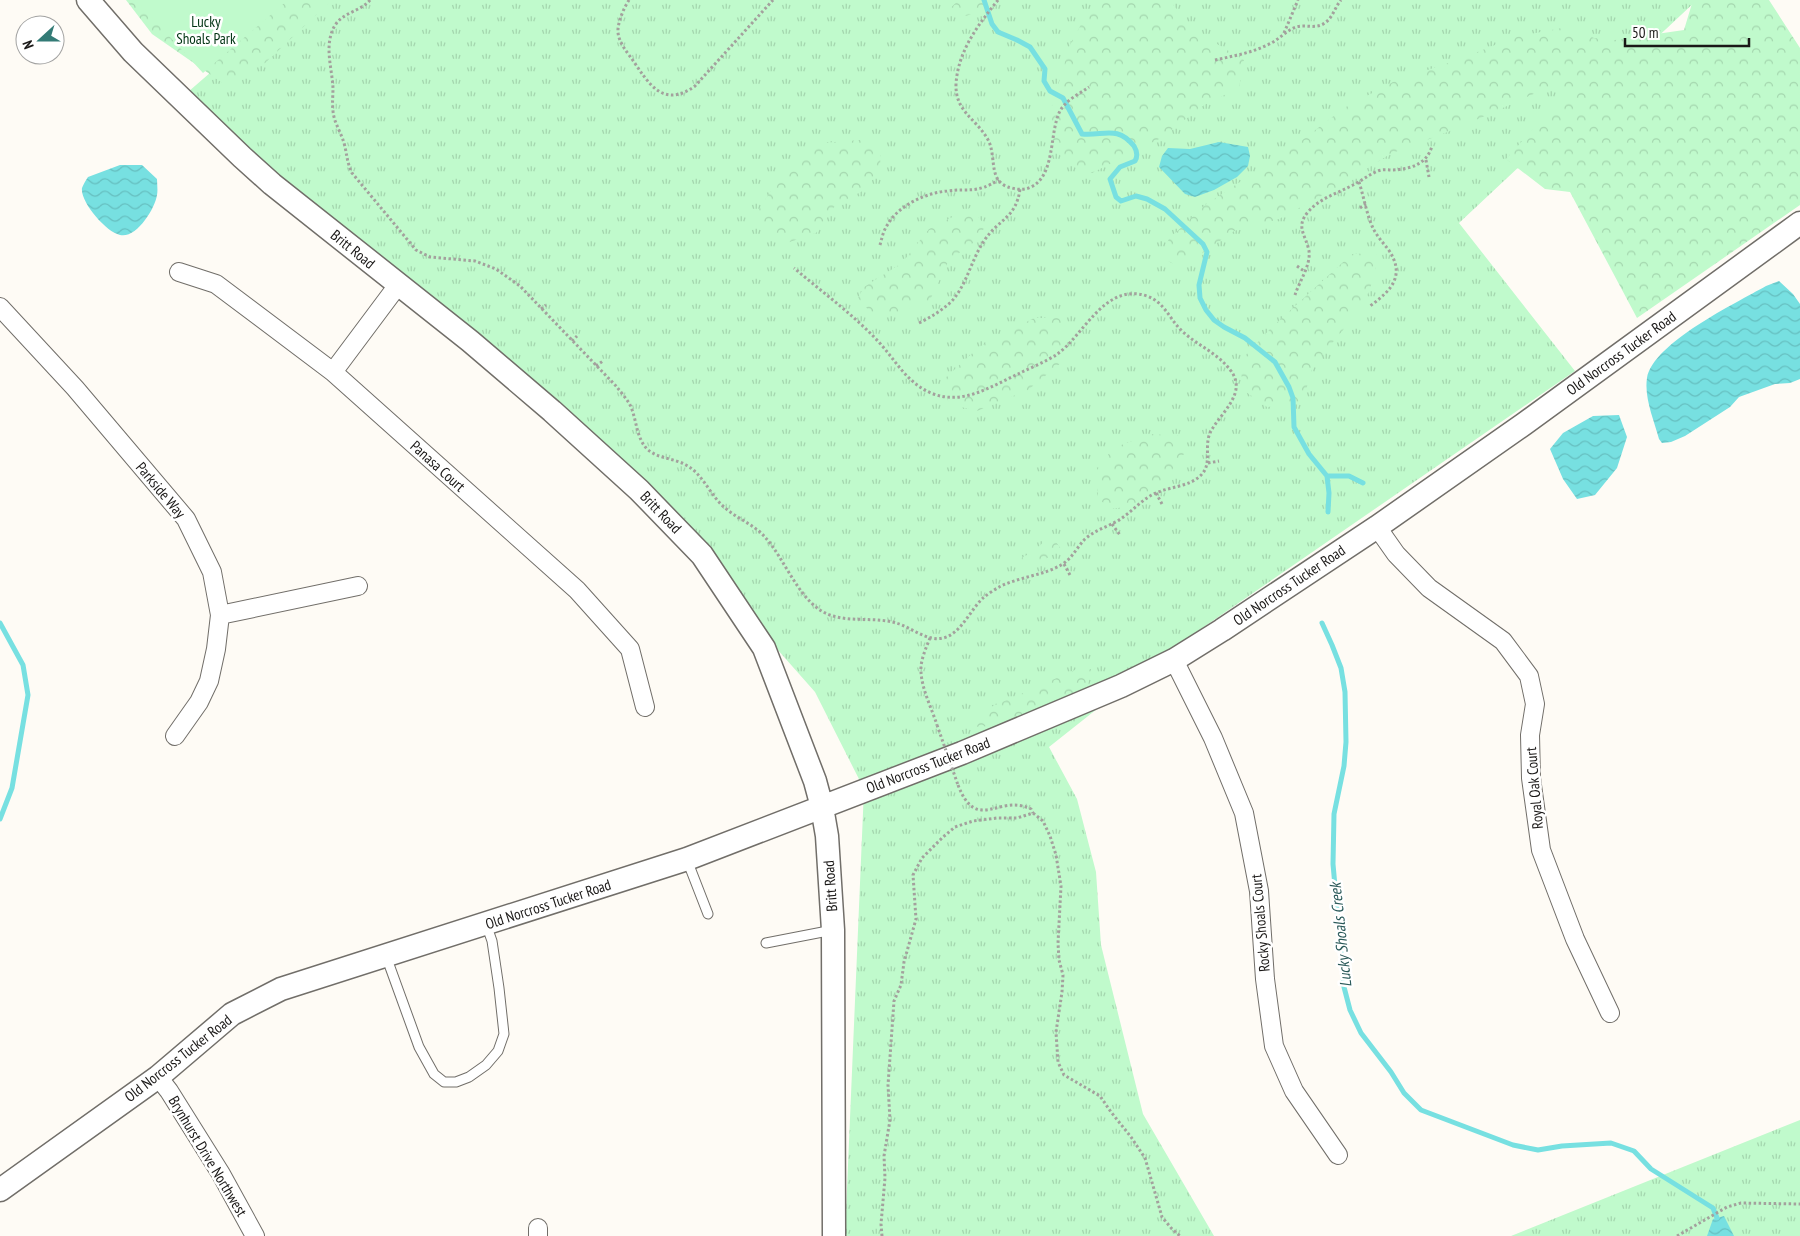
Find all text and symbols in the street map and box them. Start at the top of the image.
park label: Lucky Shoals Park [176,12,236,48]
north arrow [15,15,65,65]
scale bar [1625,15,1749,47]
text: 50 m [1632,23,1658,42]
text: N [18,38,38,51]
street label: Britt Road [327,225,379,273]
street label: Old Norcross Tucker Road [1562,307,1680,399]
street label: Panasa Court [407,436,469,496]
street label: Parkside Way [132,458,190,522]
street label: Britt Road [636,487,686,537]
street label: Old Norcross Tucker Road [1229,541,1349,629]
street label: Old Norcross Tucker Road [863,733,993,797]
street label: Royal Oak Court [1521,746,1547,830]
street label: Britt Road [819,860,841,912]
street label: Rocky Shoals Court [1246,873,1274,973]
street label: Old Norcross Tucker Road [483,875,613,933]
water label: Lucky Shoals Creek [1324,880,1355,988]
street label: Old Norcross Tucker Road [121,1010,235,1106]
street label: Brynhurst Drive Northwest [165,1092,251,1220]

